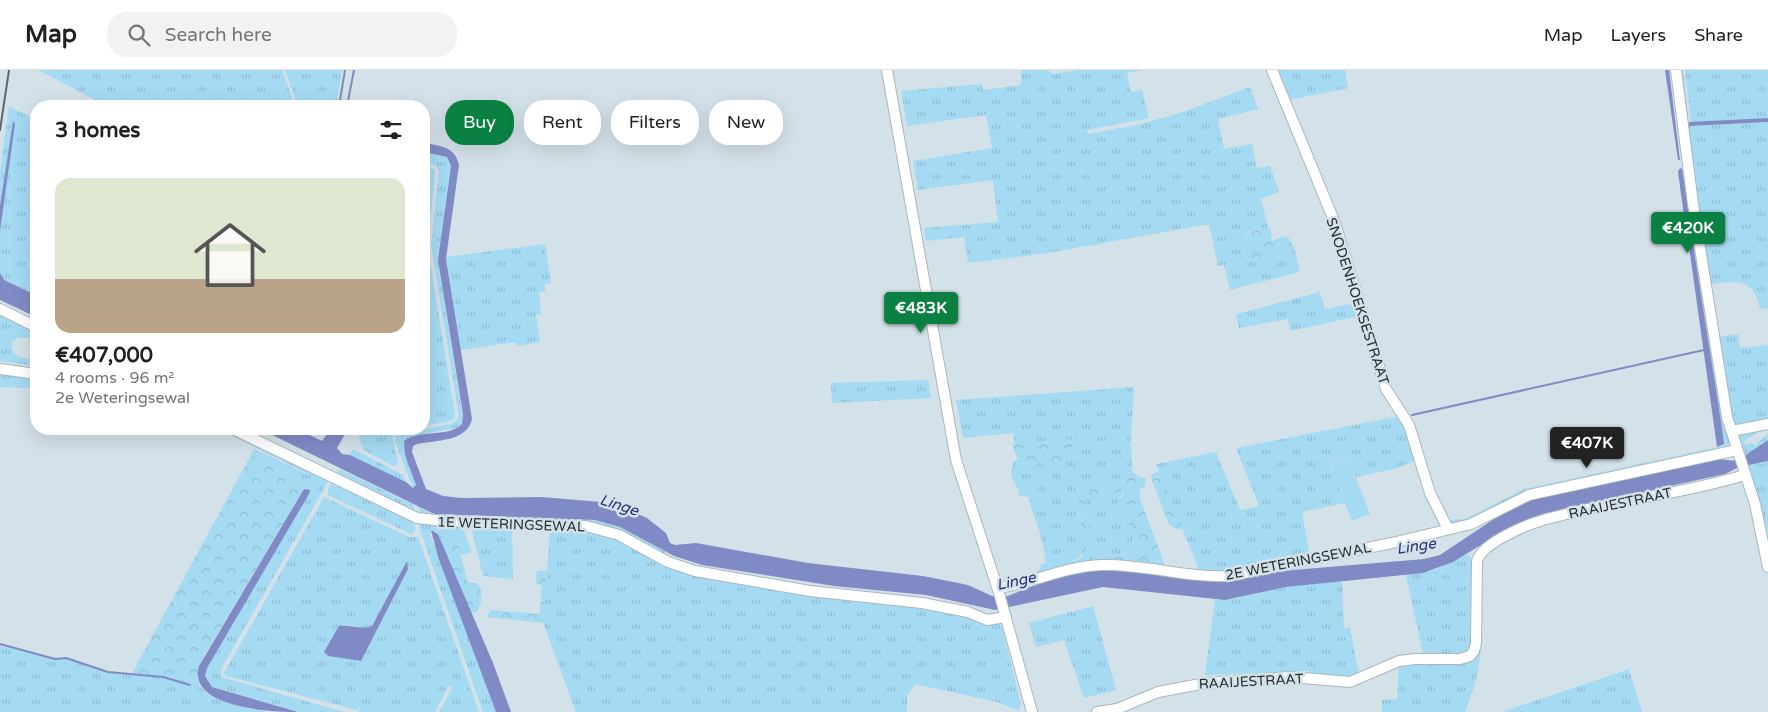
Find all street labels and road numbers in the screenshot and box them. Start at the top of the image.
street label: SNODENHOEKSESTRAAT [1322,216,1393,387]
street label: RAAIJESTRAAT [1567,484,1674,523]
street label: 1E WETERINGSEWAL [437,513,585,536]
street label: 2E WETERINGSEWAL [1224,539,1372,584]
street label: RAAIJESTRAAT [1198,670,1304,693]

